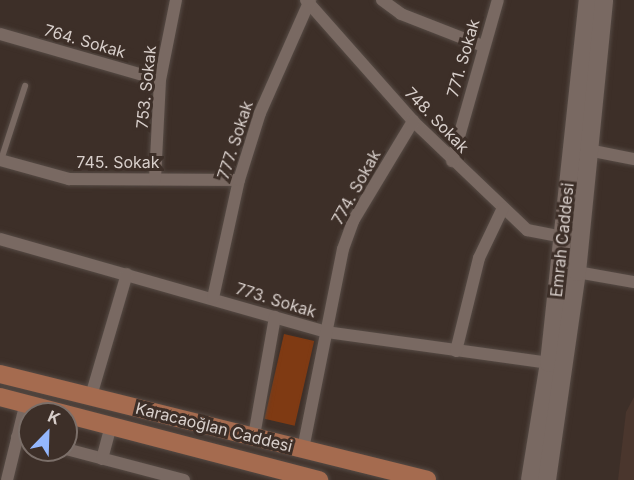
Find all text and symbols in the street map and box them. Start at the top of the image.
street label: 771. Sokak [443,17,483,99]
street label: 764. Sokak [42,20,128,62]
street label: 753. Sokak [132,44,160,130]
street label: 748. Sokak [401,83,473,157]
street label: 777. Sokak [213,98,257,182]
street label: 774. Sokak [328,146,384,228]
street label: 745. Sokak [76,152,160,172]
street label: Emrah Caddesi [546,182,578,298]
street label: 773. Sokak [233,279,319,321]
street label: Karacaoğlan Caddesi [133,398,295,456]
north arrow [18,402,78,462]
text: K [45,406,63,429]

